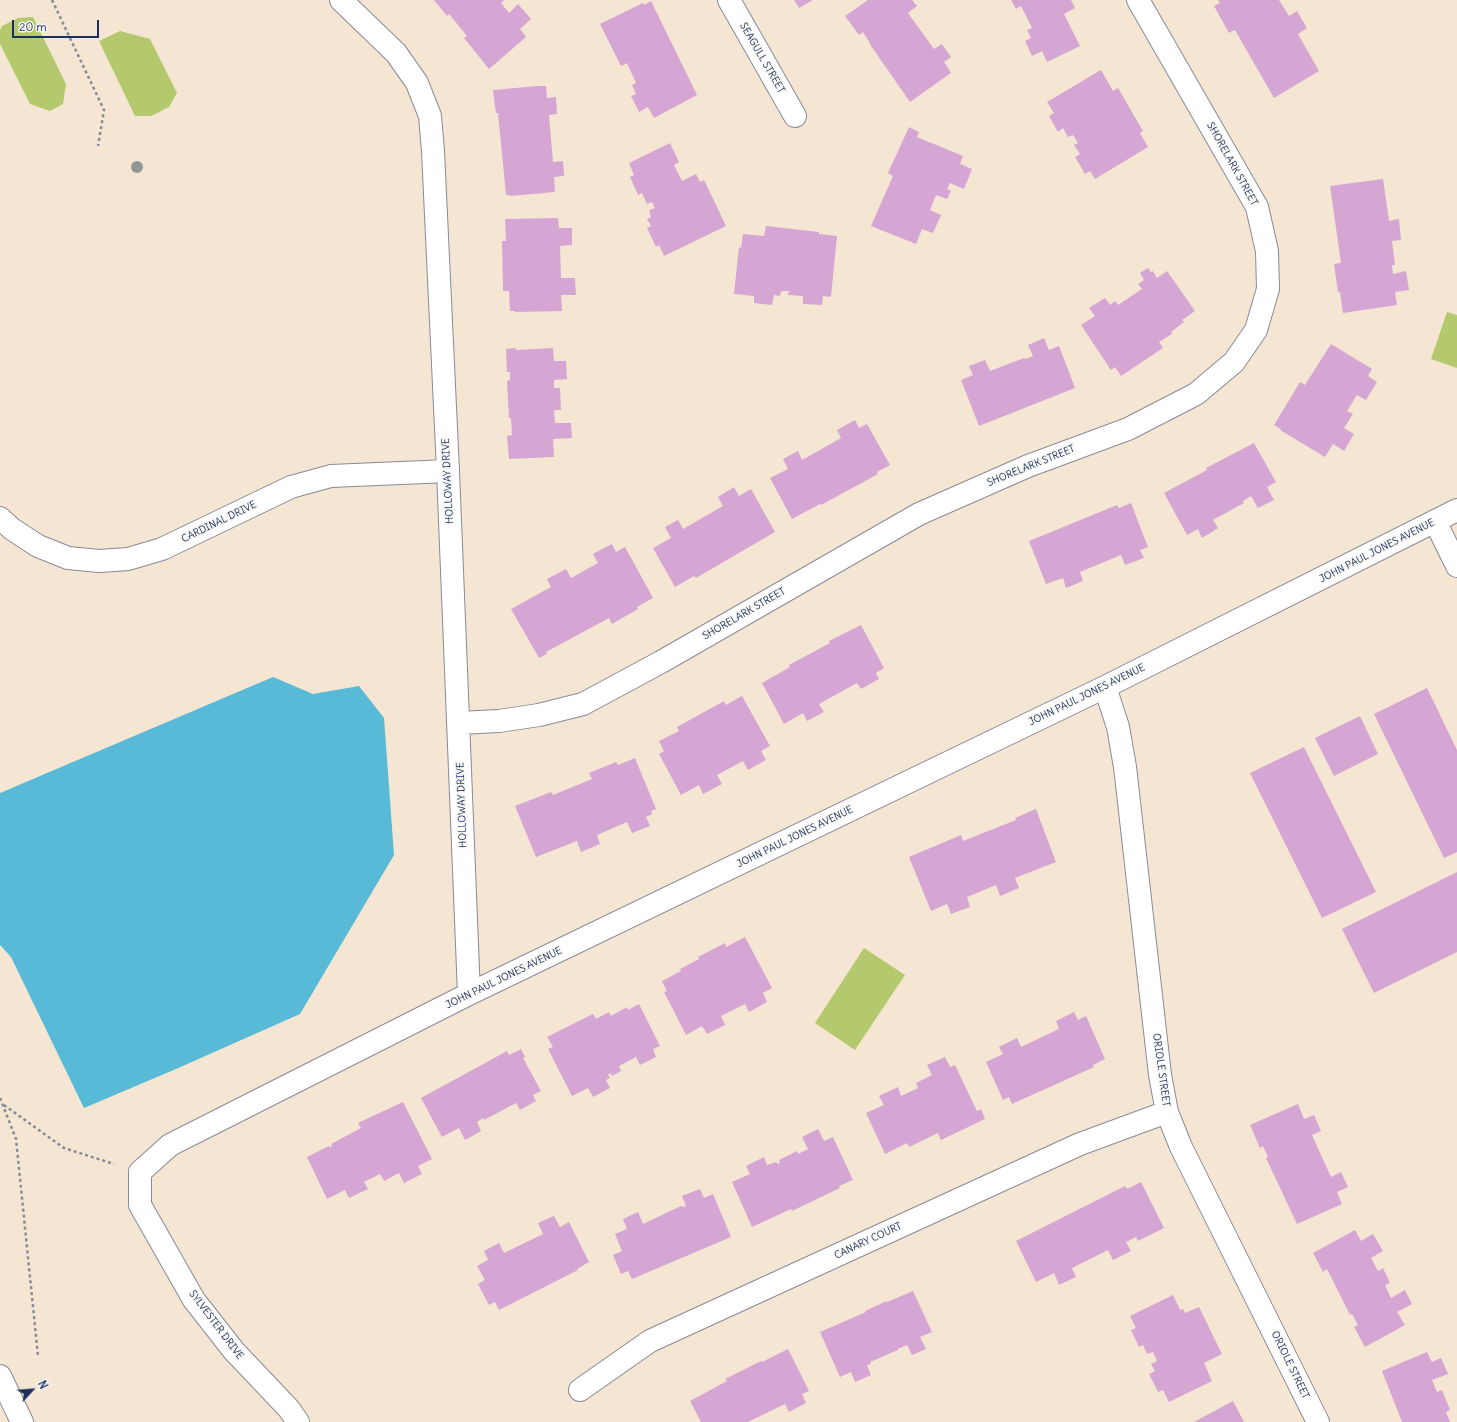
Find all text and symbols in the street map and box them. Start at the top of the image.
scale bar [14,12,101,38]
text: 20 m [19,19,47,34]
street label: SEAGULL STREET [737,21,787,95]
street label: SHORELARK STREET [1204,120,1260,208]
street label: HOLLOWAY DRIVE [440,438,456,524]
street label: SHORELARK STREET [985,443,1077,489]
street label: CARDINAL DRIVE [180,499,258,545]
street label: JOHN PAUL JONES AVENUE [1317,517,1437,585]
street label: SHORELARK STREET [700,585,788,643]
street label: JOHN PAUL JONES AVENUE [1027,662,1147,728]
street label: HOLLOWAY DRIVE [455,762,469,848]
street label: JOHN PAUL JONES AVENUE [735,804,855,870]
street label: JOHN PAUL JONES AVENUE [444,945,564,1011]
street label: ORIOLE STREET [1150,1033,1172,1107]
street label: CANARY COURT [832,1220,904,1262]
street label: SYLVESTER DRIVE [186,1288,246,1362]
street label: ORIOLE STREET [1268,1329,1312,1401]
north arrow [12,1370,52,1410]
text: N [35,1378,51,1391]

